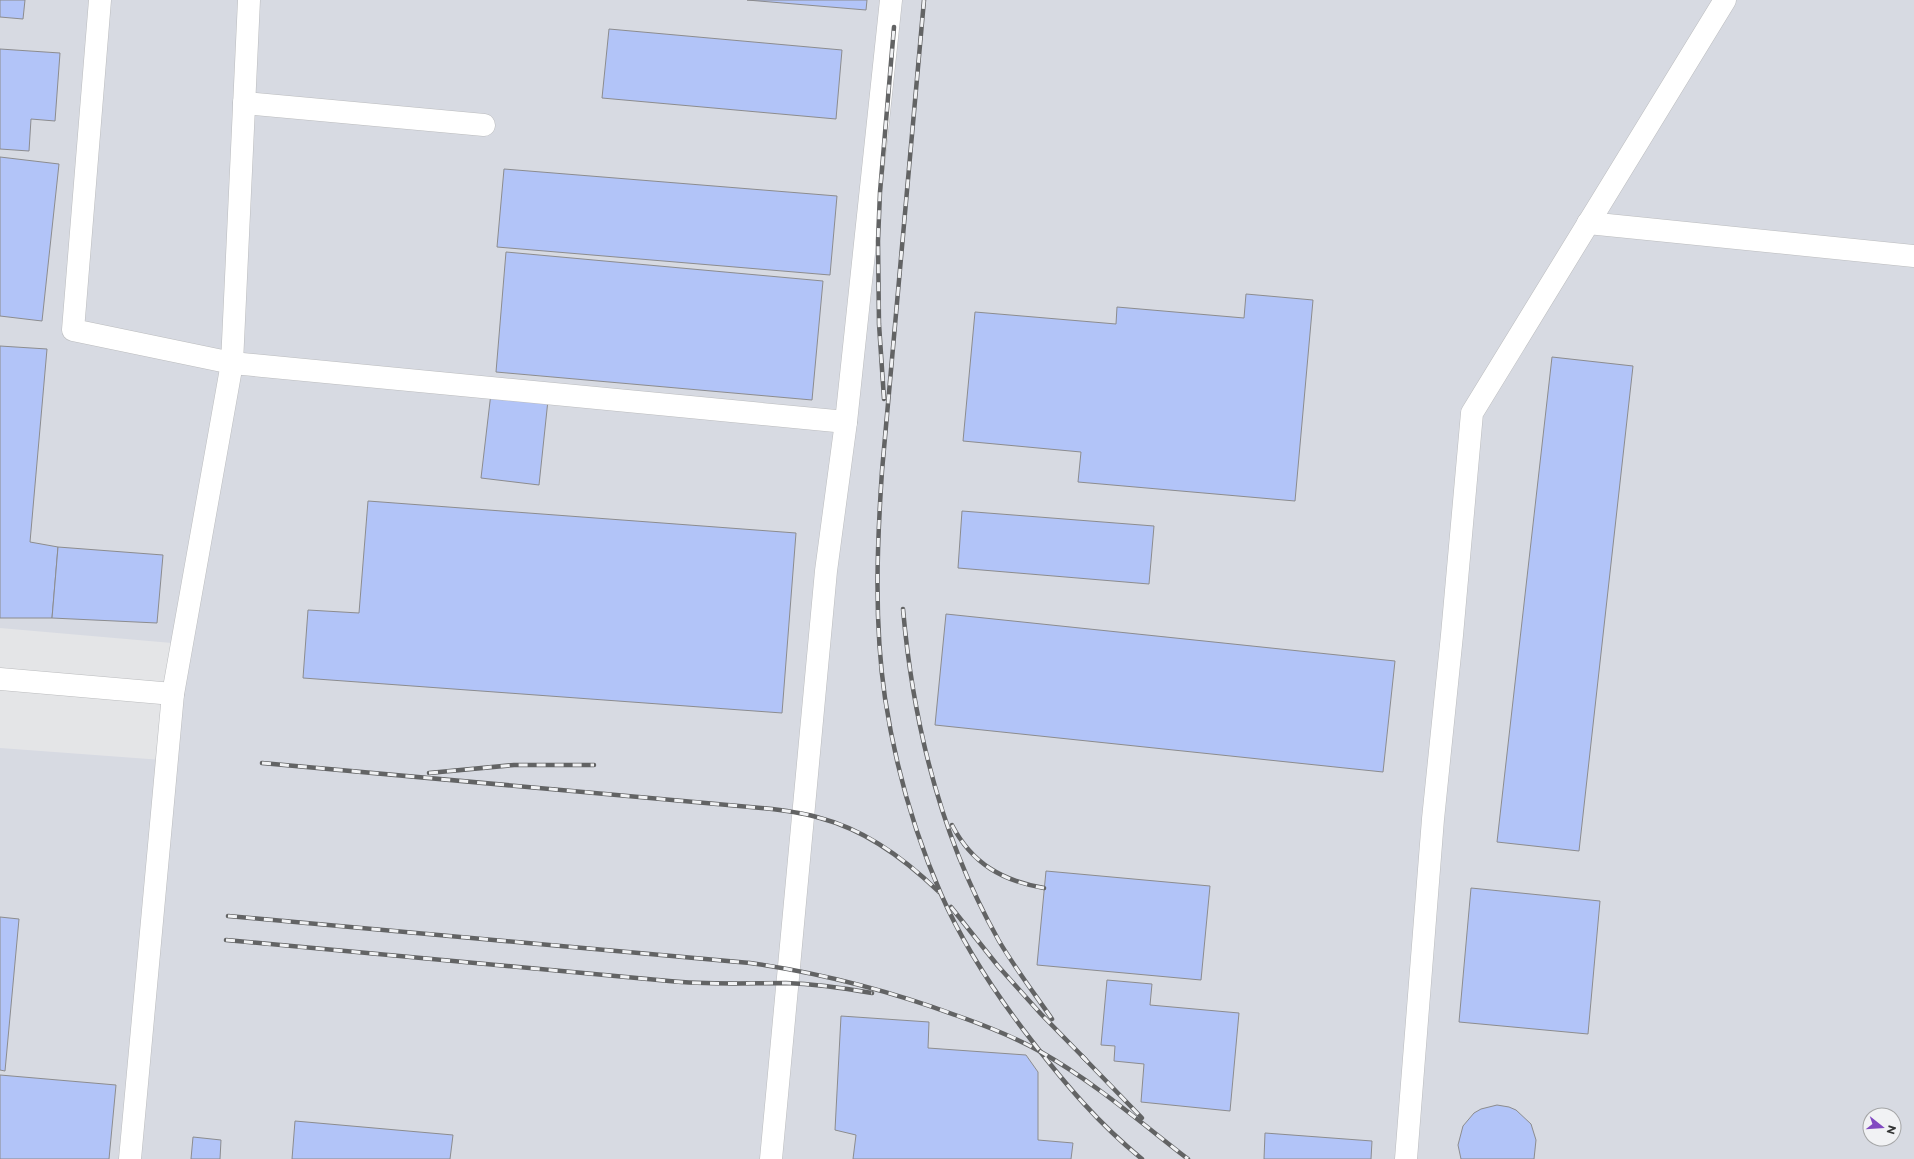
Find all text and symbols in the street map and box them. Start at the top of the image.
north arrow [1862,1107,1902,1147]
text: N [1884,1124,1900,1136]

